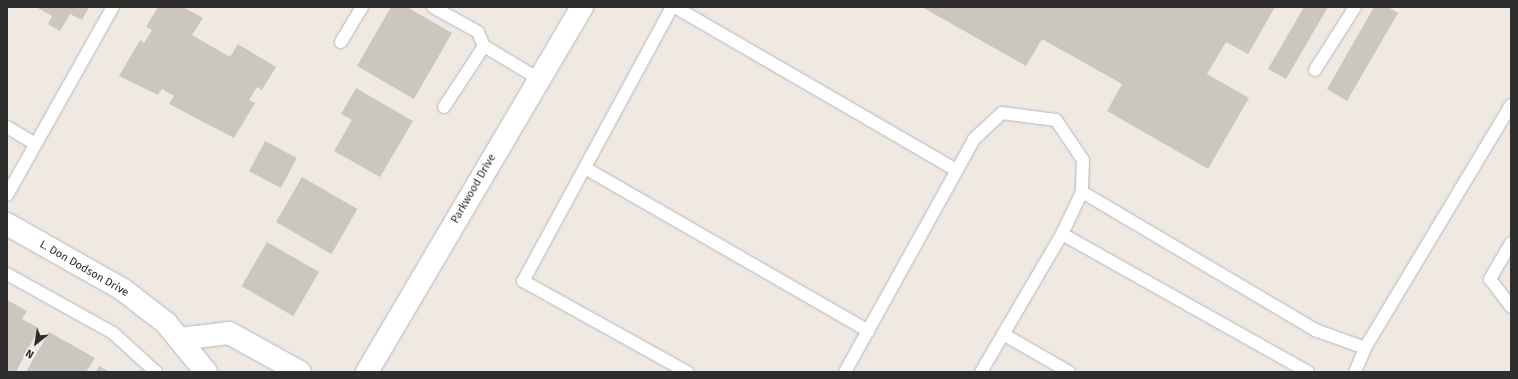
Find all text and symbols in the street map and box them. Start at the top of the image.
street label: Parkwood Drive [449,152,499,226]
street label: L. Don Dodson Drive [37,238,131,300]
north arrow [16,323,56,363]
text: N [23,346,36,361]

